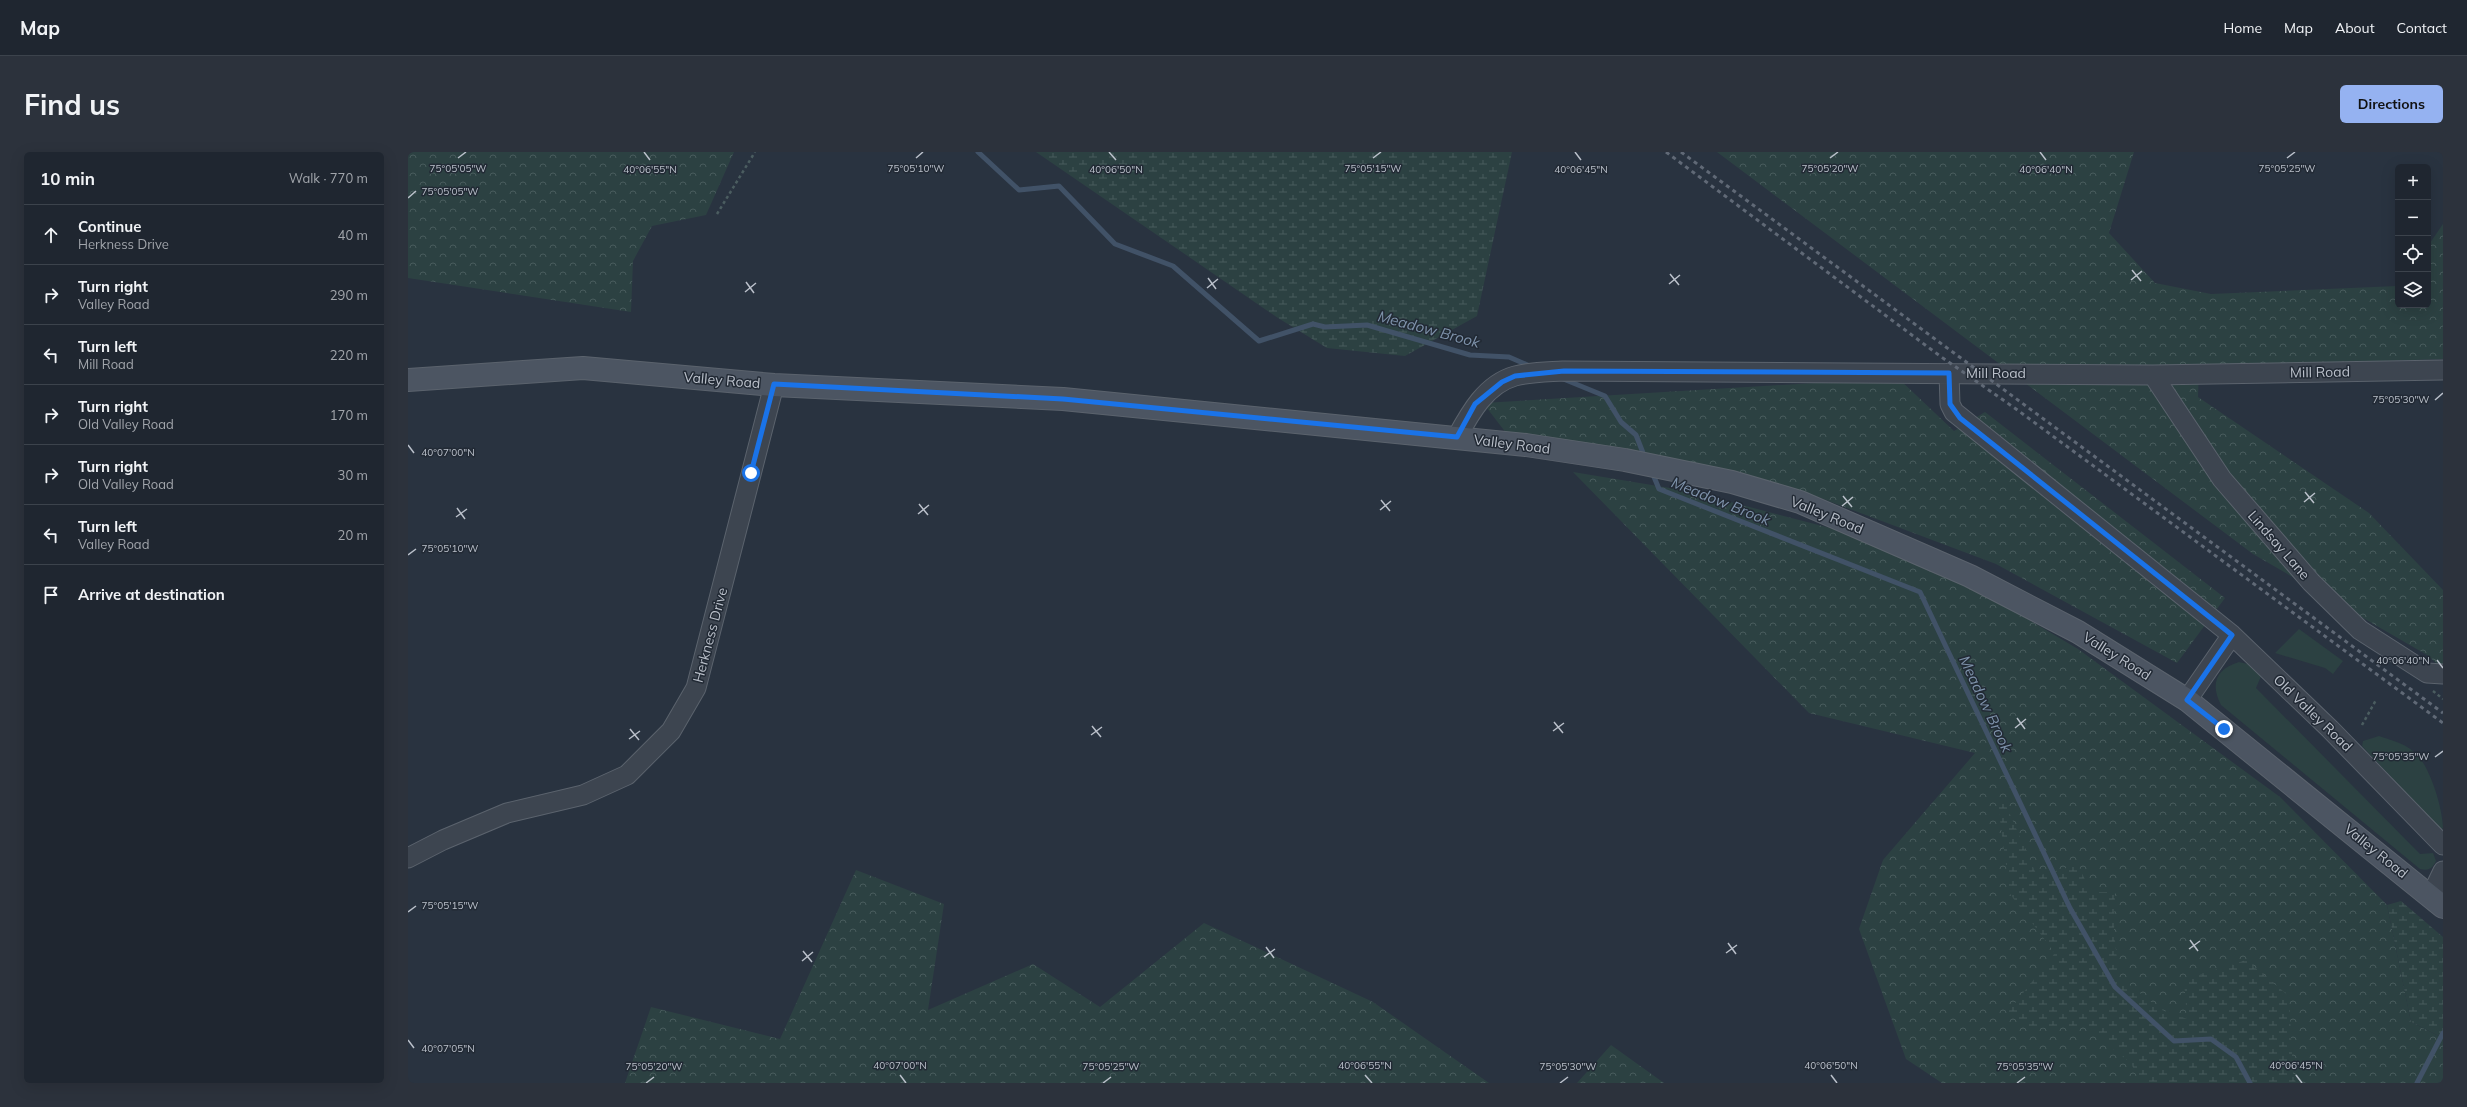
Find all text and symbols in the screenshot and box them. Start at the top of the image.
text: Map [20,16,60,40]
text: Home [2223,19,2262,37]
text: Map [2284,19,2313,37]
text: About [2335,19,2375,37]
text: Contact [2397,19,2447,37]
button: Directions [2340,85,2443,123]
text: Find us [24,87,120,122]
text: 75°05'05"W [430,162,486,175]
text: 75°05'10"W [888,162,944,175]
text: 75°05'15"W [1345,162,1401,175]
text: 75°05'20"W [1802,162,1858,175]
text: 75°05'25"W [2259,162,2315,175]
text: 40°06'55"N [623,163,677,176]
text: 40°06'50"N [1089,163,1143,176]
text: 40°06'45"N [1554,163,1608,176]
text: 40°06'40"N [2019,163,2073,176]
map controls [2395,164,2431,308]
button: + [2395,164,2431,200]
text: 10 min [40,168,95,189]
text: Walk · 770 m [289,170,368,186]
text: 75°05'05"W [422,185,478,198]
button: − [2395,200,2431,236]
text: Continue [78,217,141,236]
icon: ahead [40,224,62,246]
text: 40 m [338,227,368,243]
text: Herkness Drive [78,236,169,252]
button: locate [2395,236,2431,272]
button: layers [2395,272,2431,308]
text: Turn right [78,277,148,296]
icon: right [40,284,62,306]
text: 290 m [330,287,368,303]
text: Valley Road [78,296,149,312]
water label: Meadow Brook [1376,306,1483,352]
text: Turn left [78,337,137,356]
icon: left [40,344,62,366]
text: 220 m [330,347,368,363]
text: Mill Road [78,356,134,372]
street label: Mill Road [2290,362,2350,382]
street label: Mill Road [1966,364,2026,382]
street label: Valley Road [683,368,761,392]
text: 75°05'30"W [2373,393,2429,406]
text: Turn right [78,397,148,416]
icon: right [40,404,62,426]
text: 170 m [330,407,368,423]
text: Old Valley Road [78,416,174,432]
street label: Valley Road [1473,430,1551,458]
text: 40°07'00"N [421,446,475,459]
text: Turn right [78,457,148,476]
icon: right [40,464,62,486]
route start [742,464,760,482]
text: 30 m [338,467,368,483]
water label: Meadow Brook [1669,473,1774,530]
text: Old Valley Road [78,476,174,492]
street label: Valley Road [1788,492,1866,538]
street label: Lindsay Lane [2244,507,2314,583]
text: Turn left [78,517,137,536]
icon: left [40,524,62,546]
text: 20 m [338,527,368,543]
text: Valley Road [78,536,149,552]
text: 75°05'10"W [422,542,478,555]
icon: arrive [40,584,62,606]
text: Arrive at destination [78,585,225,604]
street label: Herkness Drive [689,585,731,685]
street label: Valley Road [2080,628,2154,684]
water label: Meadow Brook [1955,652,2017,757]
text: 40°06'40"N [2376,654,2430,667]
street label: Old Valley Road [2270,671,2356,755]
route end [2215,720,2233,738]
text: 75°05'35"W [2373,750,2429,763]
street label: Valley Road [2340,820,2412,882]
text: 75°05'15"W [422,899,478,912]
text: 40°07'05"N [421,1042,475,1055]
text: 40°07'00"N [873,1059,927,1072]
text: 40°06'55"N [1338,1059,1392,1072]
text: 40°06'50"N [1804,1059,1858,1072]
text: 40°06'45"N [2269,1059,2323,1072]
text: 75°05'20"W [626,1060,682,1073]
text: 75°05'25"W [1083,1060,1139,1073]
text: 75°05'30"W [1540,1060,1596,1073]
text: 75°05'35"W [1997,1060,2053,1073]

